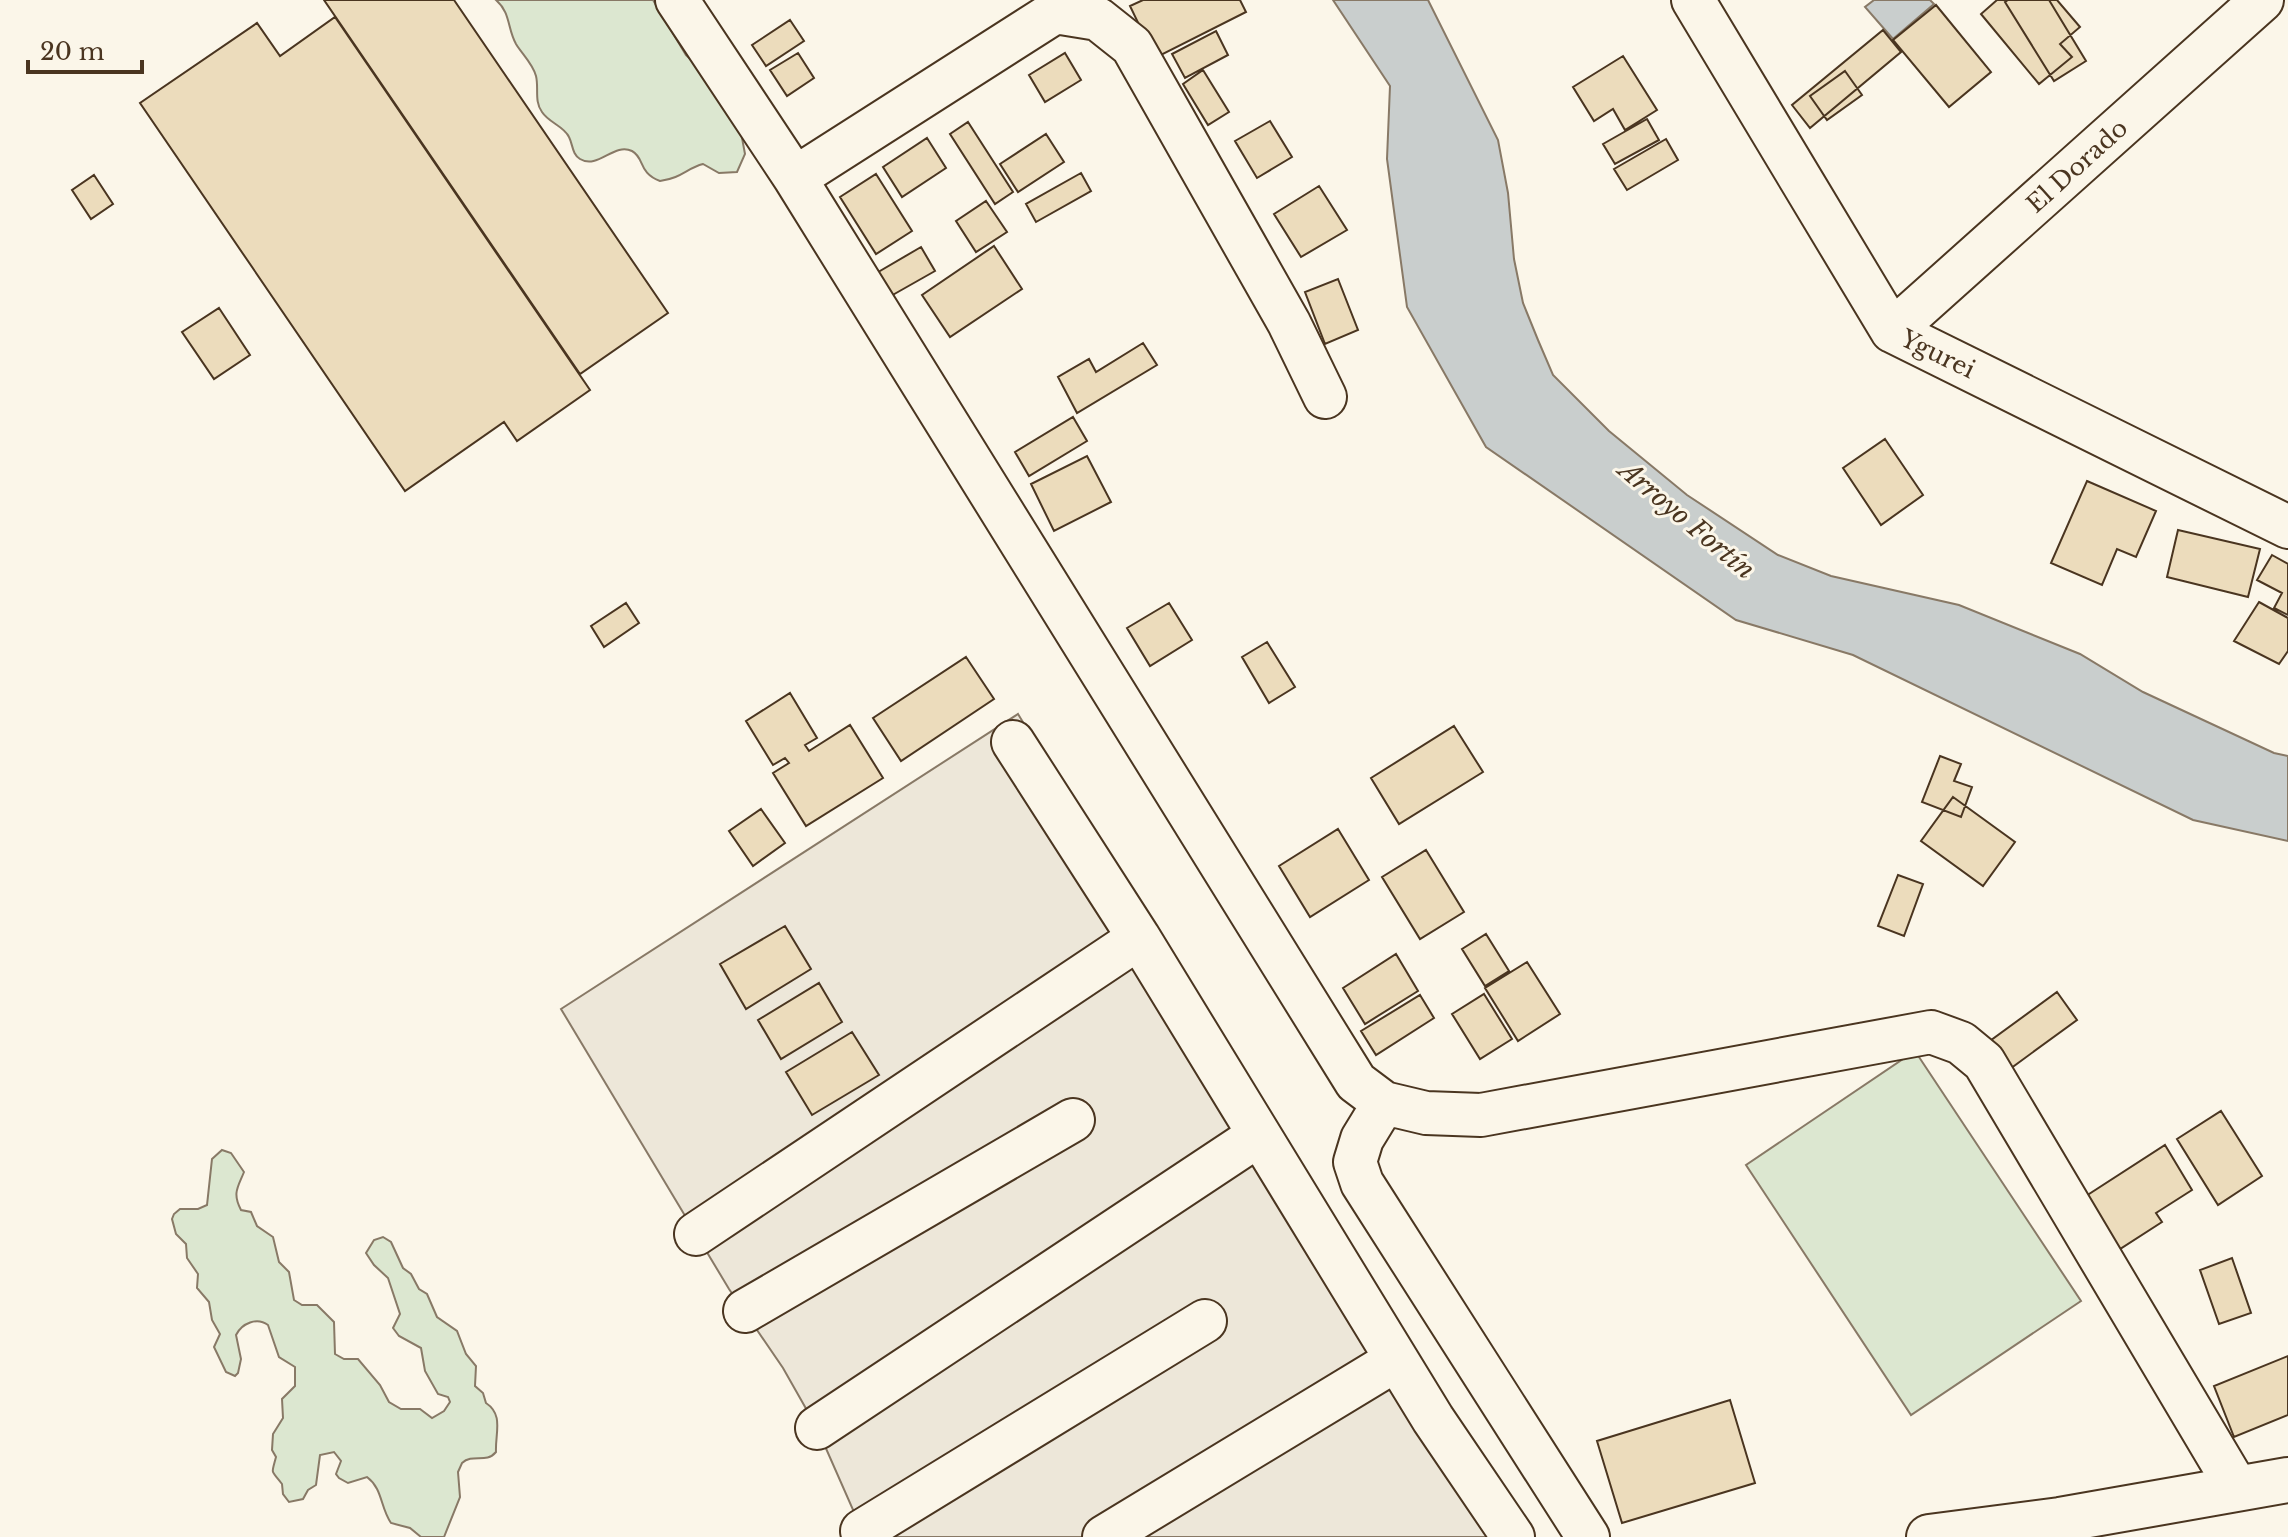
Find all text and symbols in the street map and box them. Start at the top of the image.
scale bar [28,24,142,74]
text: 20 m [40,37,105,66]
street label: El Dorado [2021,113,2133,219]
street label: Ygurei [1895,323,1980,384]
water label: Arroyo Fortín [1610,452,1761,586]

